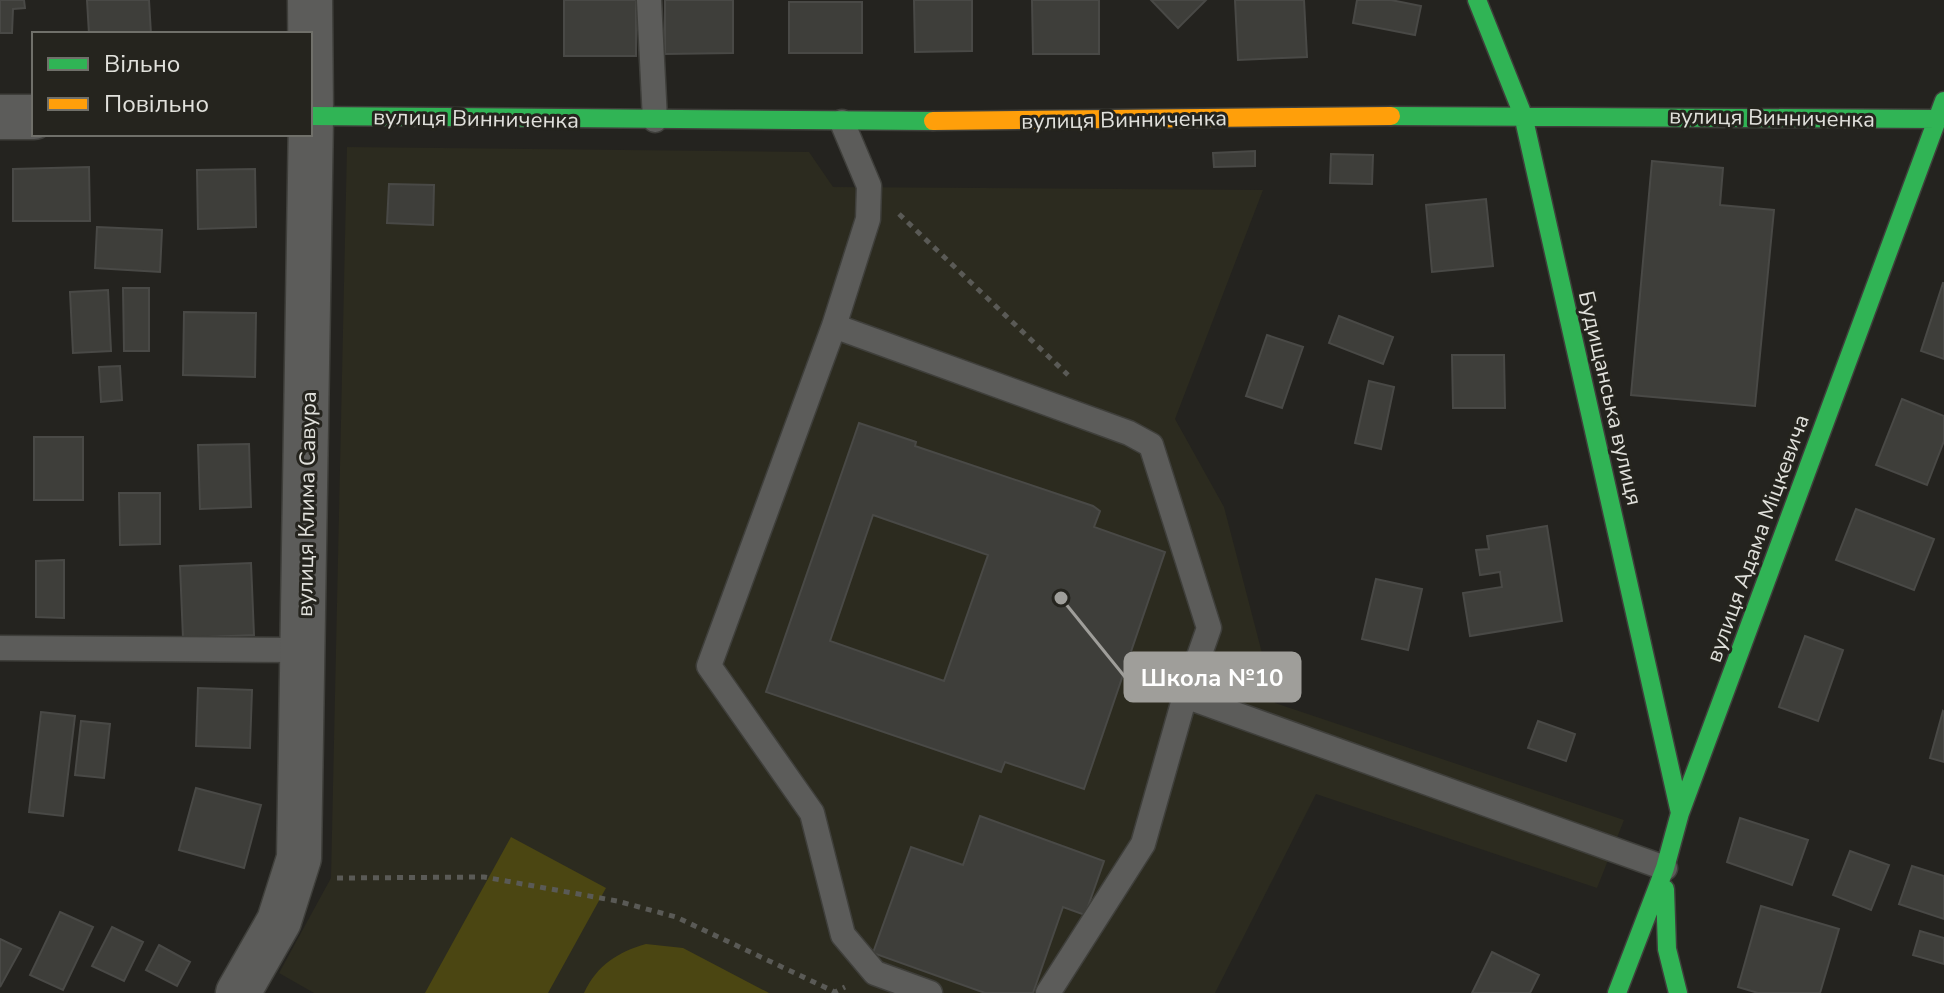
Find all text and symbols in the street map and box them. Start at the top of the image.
legend [32,32,312,136]
text: Вільно [104,48,180,80]
text: Повільно [104,88,209,120]
street label: вулиця Винниченка [1669,101,1875,135]
street label: вулиця Винниченка [373,102,579,136]
street label: вулиця Винниченка [1021,103,1227,137]
street label: Будищанська вулиця [1571,288,1649,508]
street label: вулиця Клима Савура [290,391,324,617]
street label: вулиця Адама Міцкевича [1699,410,1817,666]
callout: Школа №10 [1125,653,1300,701]
text: Школа №10 [1141,662,1283,694]

